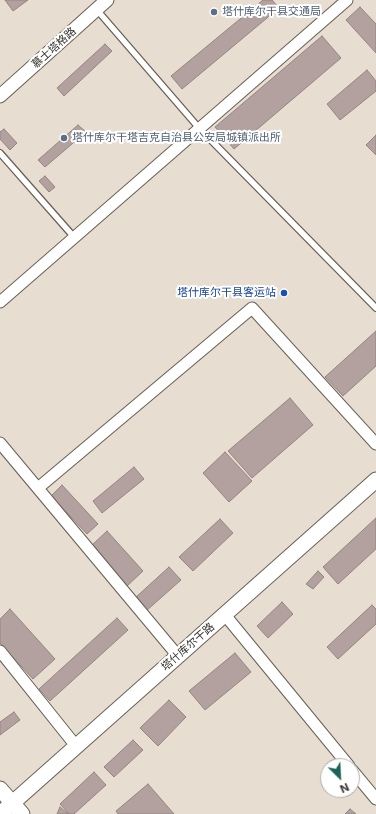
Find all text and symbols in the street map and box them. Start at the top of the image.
place label: 塔什库尔干县交通局 [222,5,321,19]
marker: 塔什库尔干县交通局 [209,7,219,17]
street label: 慕士塔格路 [29,25,79,71]
place label: 塔什库尔干塔吉克自治县公安局城镇派出所 [72,131,281,145]
marker: 塔什库尔干塔吉克自治县公安局城镇派出所 [59,133,69,143]
place label: 塔什库尔干县客运站 [177,286,276,300]
marker: 塔什库尔干县客运站 [279,288,289,298]
street label: 塔什库尔干路 [159,620,217,674]
north arrow [320,758,360,798]
text: N [338,780,351,796]

